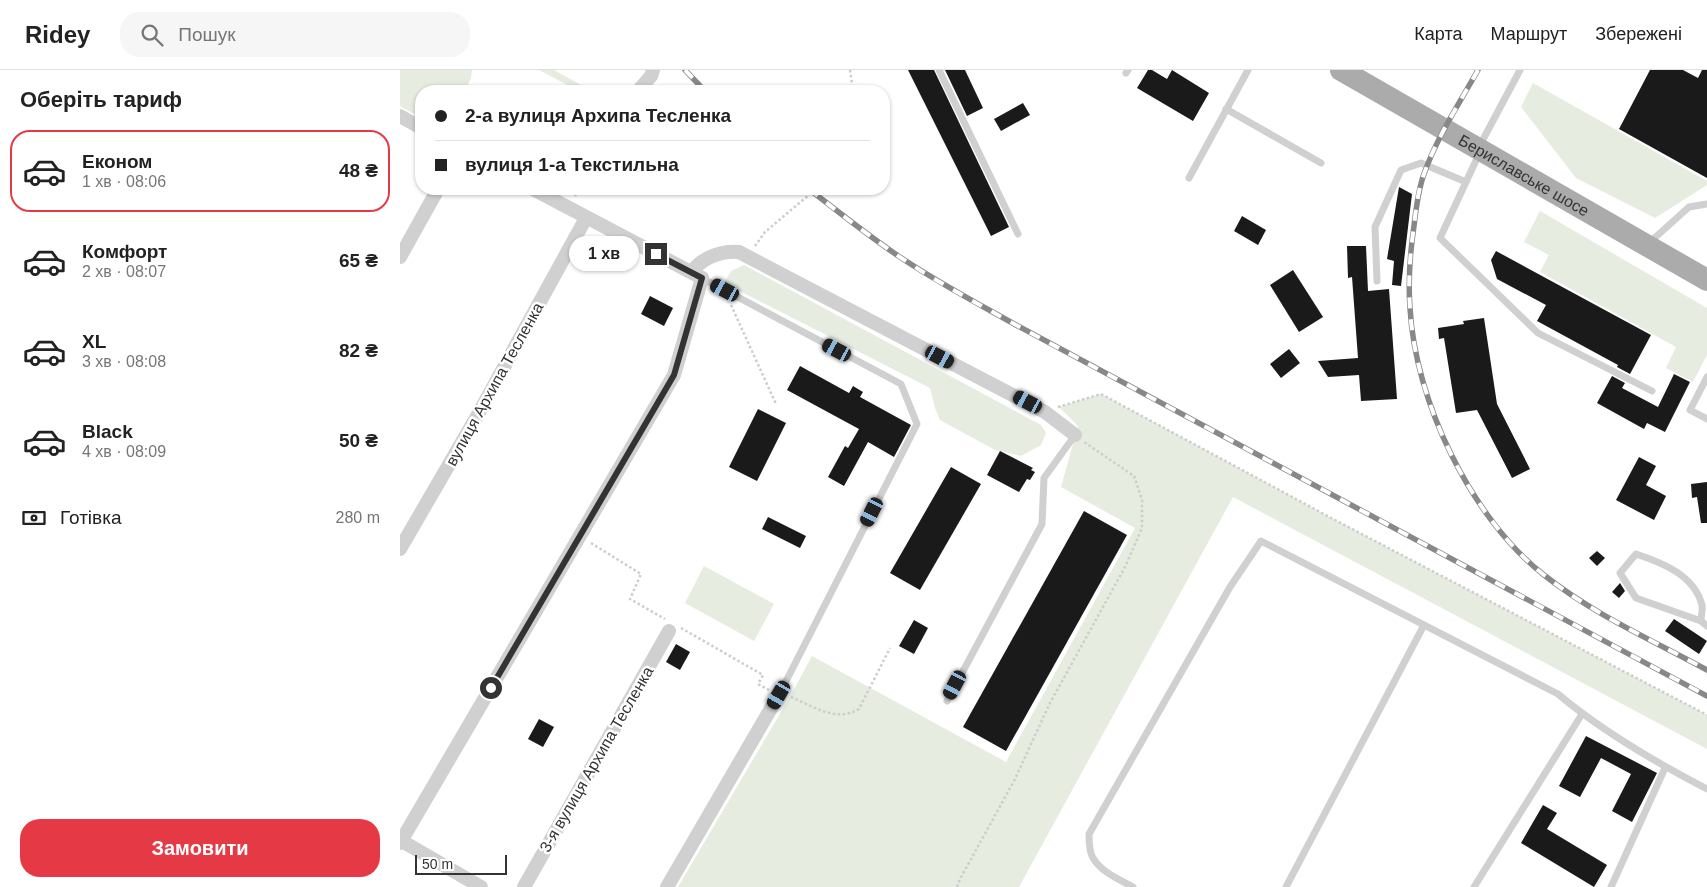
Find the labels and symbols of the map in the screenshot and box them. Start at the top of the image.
street label: Бериславське шосе [1456,131,1592,220]
callout: 1 хв [568,236,638,272]
route end [645,243,667,265]
car [708,276,741,304]
street label: вулиця Архипа Тесленка [442,300,546,469]
car [820,336,853,364]
car [923,343,956,371]
car [1011,388,1044,416]
car [858,495,885,529]
street label: 3-я вулиця Архипа Тесленка [536,663,657,855]
car [941,668,968,702]
route start [480,677,502,699]
car [765,678,792,712]
scale bar [415,852,508,875]

